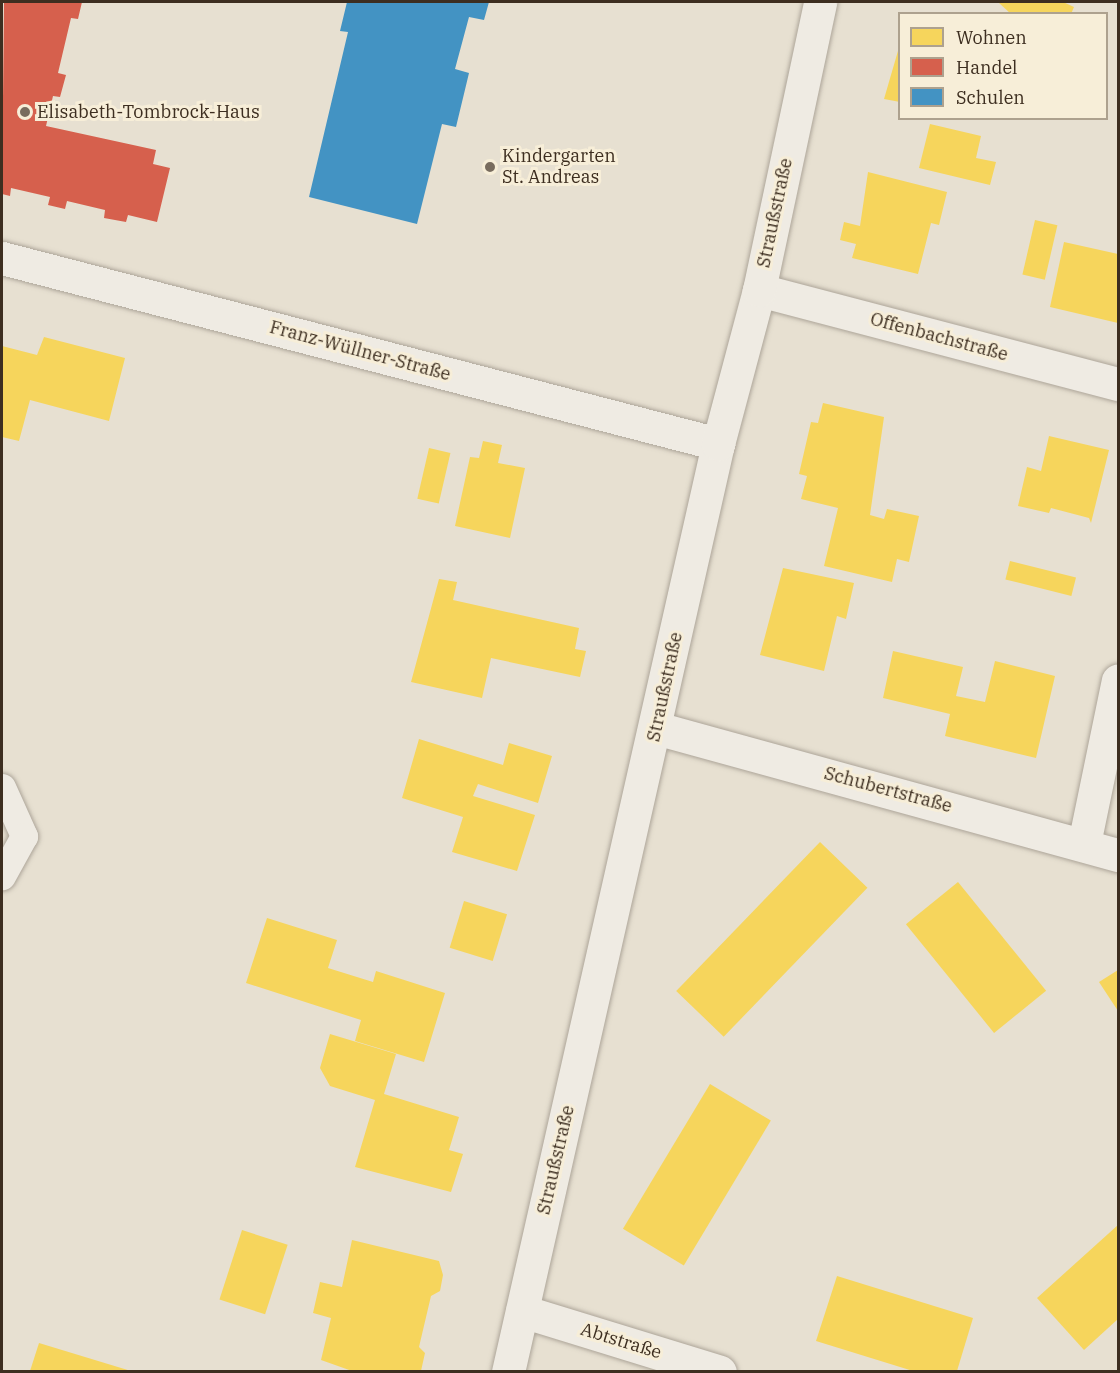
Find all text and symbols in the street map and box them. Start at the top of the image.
legend [898,12,1108,120]
text: Wohnen [956,26,1027,49]
text: Handel [956,56,1018,79]
text: Schulen [956,86,1025,109]
place label: Elisabeth-Tombrock-Haus [37,101,260,123]
marker: Elisabeth-Tombrock-Haus [18,105,32,119]
place label: Kindergarten St. Andreas [502,146,616,188]
street label: Straußstraße [753,156,797,270]
marker: Kindergarten St. Andreas [483,160,497,174]
street label: Offenbachstraße [868,308,1010,366]
street label: Franz-Wüllner-Straße [267,316,453,386]
street label: Straußstraße [643,630,687,744]
street label: Schubertstraße [822,763,954,817]
street label: Straußstraße [533,1103,579,1217]
street label: Abtstraße [578,1318,664,1364]

